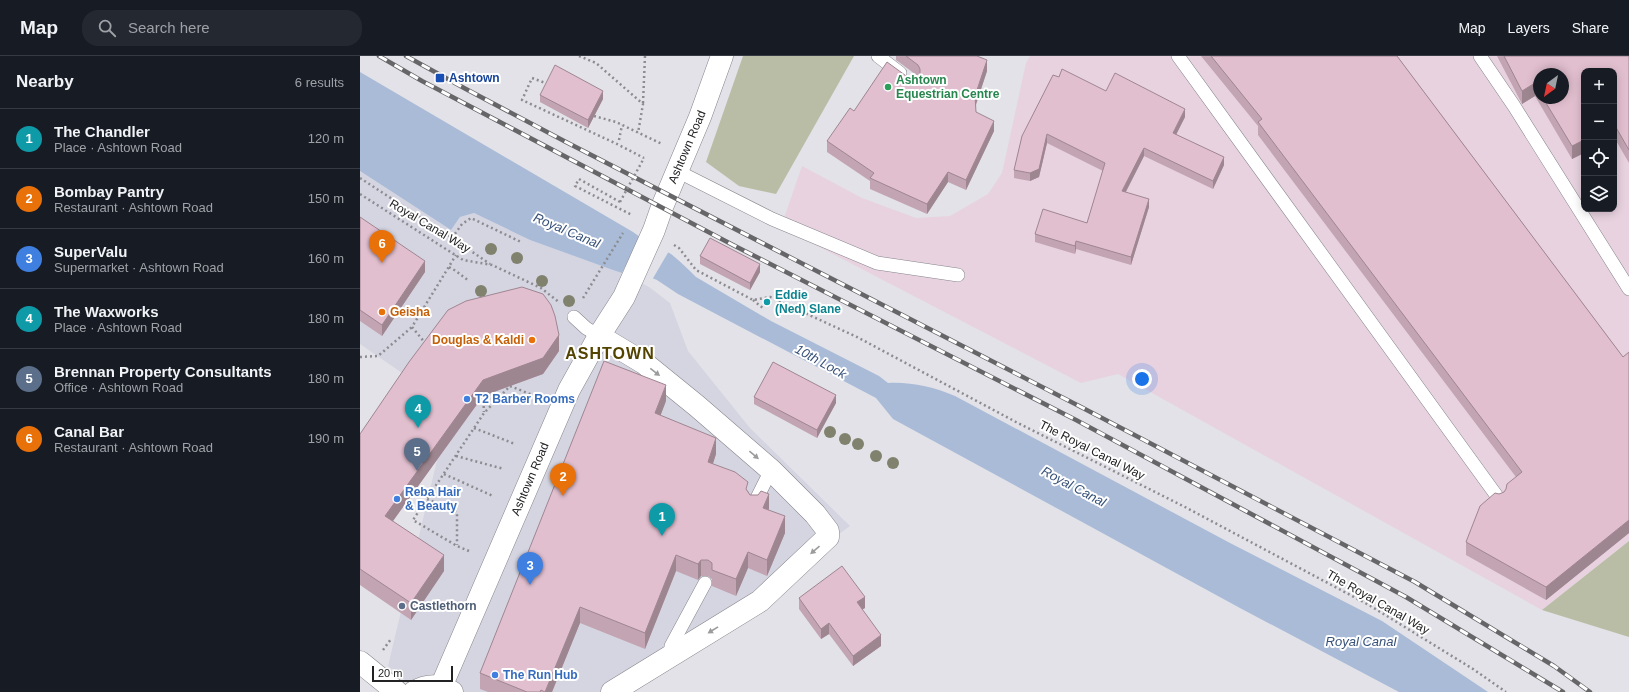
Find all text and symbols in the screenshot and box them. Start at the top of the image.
search box [82,10,362,46]
text: Map [20,17,58,38]
icon: search [96,17,118,39]
text: Search here [128,19,210,36]
text: Map [1458,20,1486,36]
text: Layers [1508,20,1550,36]
text: Share [1572,20,1609,36]
north arrow [1533,68,1569,104]
map controls [1581,68,1617,212]
button: + [1581,68,1617,104]
place label: Ashtown [449,71,500,85]
text: Nearby [16,72,74,91]
marker: Ashtown [434,72,446,84]
place label: Ashtown Equestrian Centre [896,73,1000,101]
text: 6 results [295,75,344,90]
marker: Ashtown Equestrian Centre [883,82,893,92]
button: − [1581,104,1617,140]
street label: Ashtown Road [665,108,709,186]
text: The Chandler [54,123,150,140]
text: 1 [25,131,33,146]
text: 120 m [308,131,344,146]
text: Place · Ashtown Road [54,140,182,155]
button: locate [1581,140,1617,176]
button: layers [1581,176,1617,212]
text: Bombay Pantry [54,183,164,200]
text: 2 [25,191,33,206]
text: 150 m [308,191,344,206]
street label: Royal Canal Way [387,196,473,256]
text: Restaurant · Ashtown Road [54,200,213,215]
water label: Royal Canal [531,210,603,252]
pin: 6 [369,230,395,263]
text: SuperValu [54,243,127,260]
text: 3 [25,251,33,266]
text: 160 m [308,251,344,266]
text: Supermarket · Ashtown Road [54,260,224,275]
place label: Eddie (Ned) Slane [775,288,841,316]
marker: Eddie (Ned) Slane [762,297,772,307]
text: The Waxworks [54,303,158,320]
place label: Geisha [390,305,430,319]
marker: Geisha [377,307,387,317]
text: 4 [25,311,33,326]
text: 180 m [308,311,344,326]
text: Place · Ashtown Road [54,320,182,335]
place label: Douglas & Kaldi [432,333,524,347]
marker: Douglas & Kaldi [527,335,537,345]
water label: 10th Lock [792,341,850,382]
district label: ASHTOWN [565,345,655,362]
text: Brennan Property Consultants [54,363,272,380]
one-way arrow [649,368,660,376]
your location [1132,369,1152,389]
text: 5 [25,371,33,386]
text: 180 m [308,371,344,386]
text: Office · Ashtown Road [54,380,183,395]
place label: T2 Barber Rooms [475,392,575,406]
marker: T2 Barber Rooms [462,394,472,404]
pin: 4 [405,395,431,428]
street label: The Royal Canal Way [1037,417,1147,483]
text: Canal Bar [54,423,124,440]
text: 6 [25,431,33,446]
text: 190 m [308,431,344,446]
pin: 5 [404,438,430,471]
text: Restaurant · Ashtown Road [54,440,213,455]
street label: Ashtown Road [508,440,552,518]
one-way arrow [749,451,760,460]
pin: 2 [550,463,576,496]
water label: Royal Canal [1039,463,1110,510]
place label: Reba Hair & Beauty [405,485,461,513]
marker: Reba Hair & Beauty [392,494,402,504]
pin: 1 [649,503,675,536]
one-way arrow [810,545,820,555]
pin: 3 [517,552,543,585]
street label: The Royal Canal Way [1324,567,1432,637]
place label: Castlethorn [410,599,477,613]
marker: Castlethorn [397,601,407,611]
one-way arrow [708,626,718,634]
water label: Royal Canal [1326,634,1398,649]
scale bar [372,664,453,683]
text: 20 m [378,667,402,679]
place label: The Run Hub [503,668,578,682]
marker: The Run Hub [490,670,500,680]

